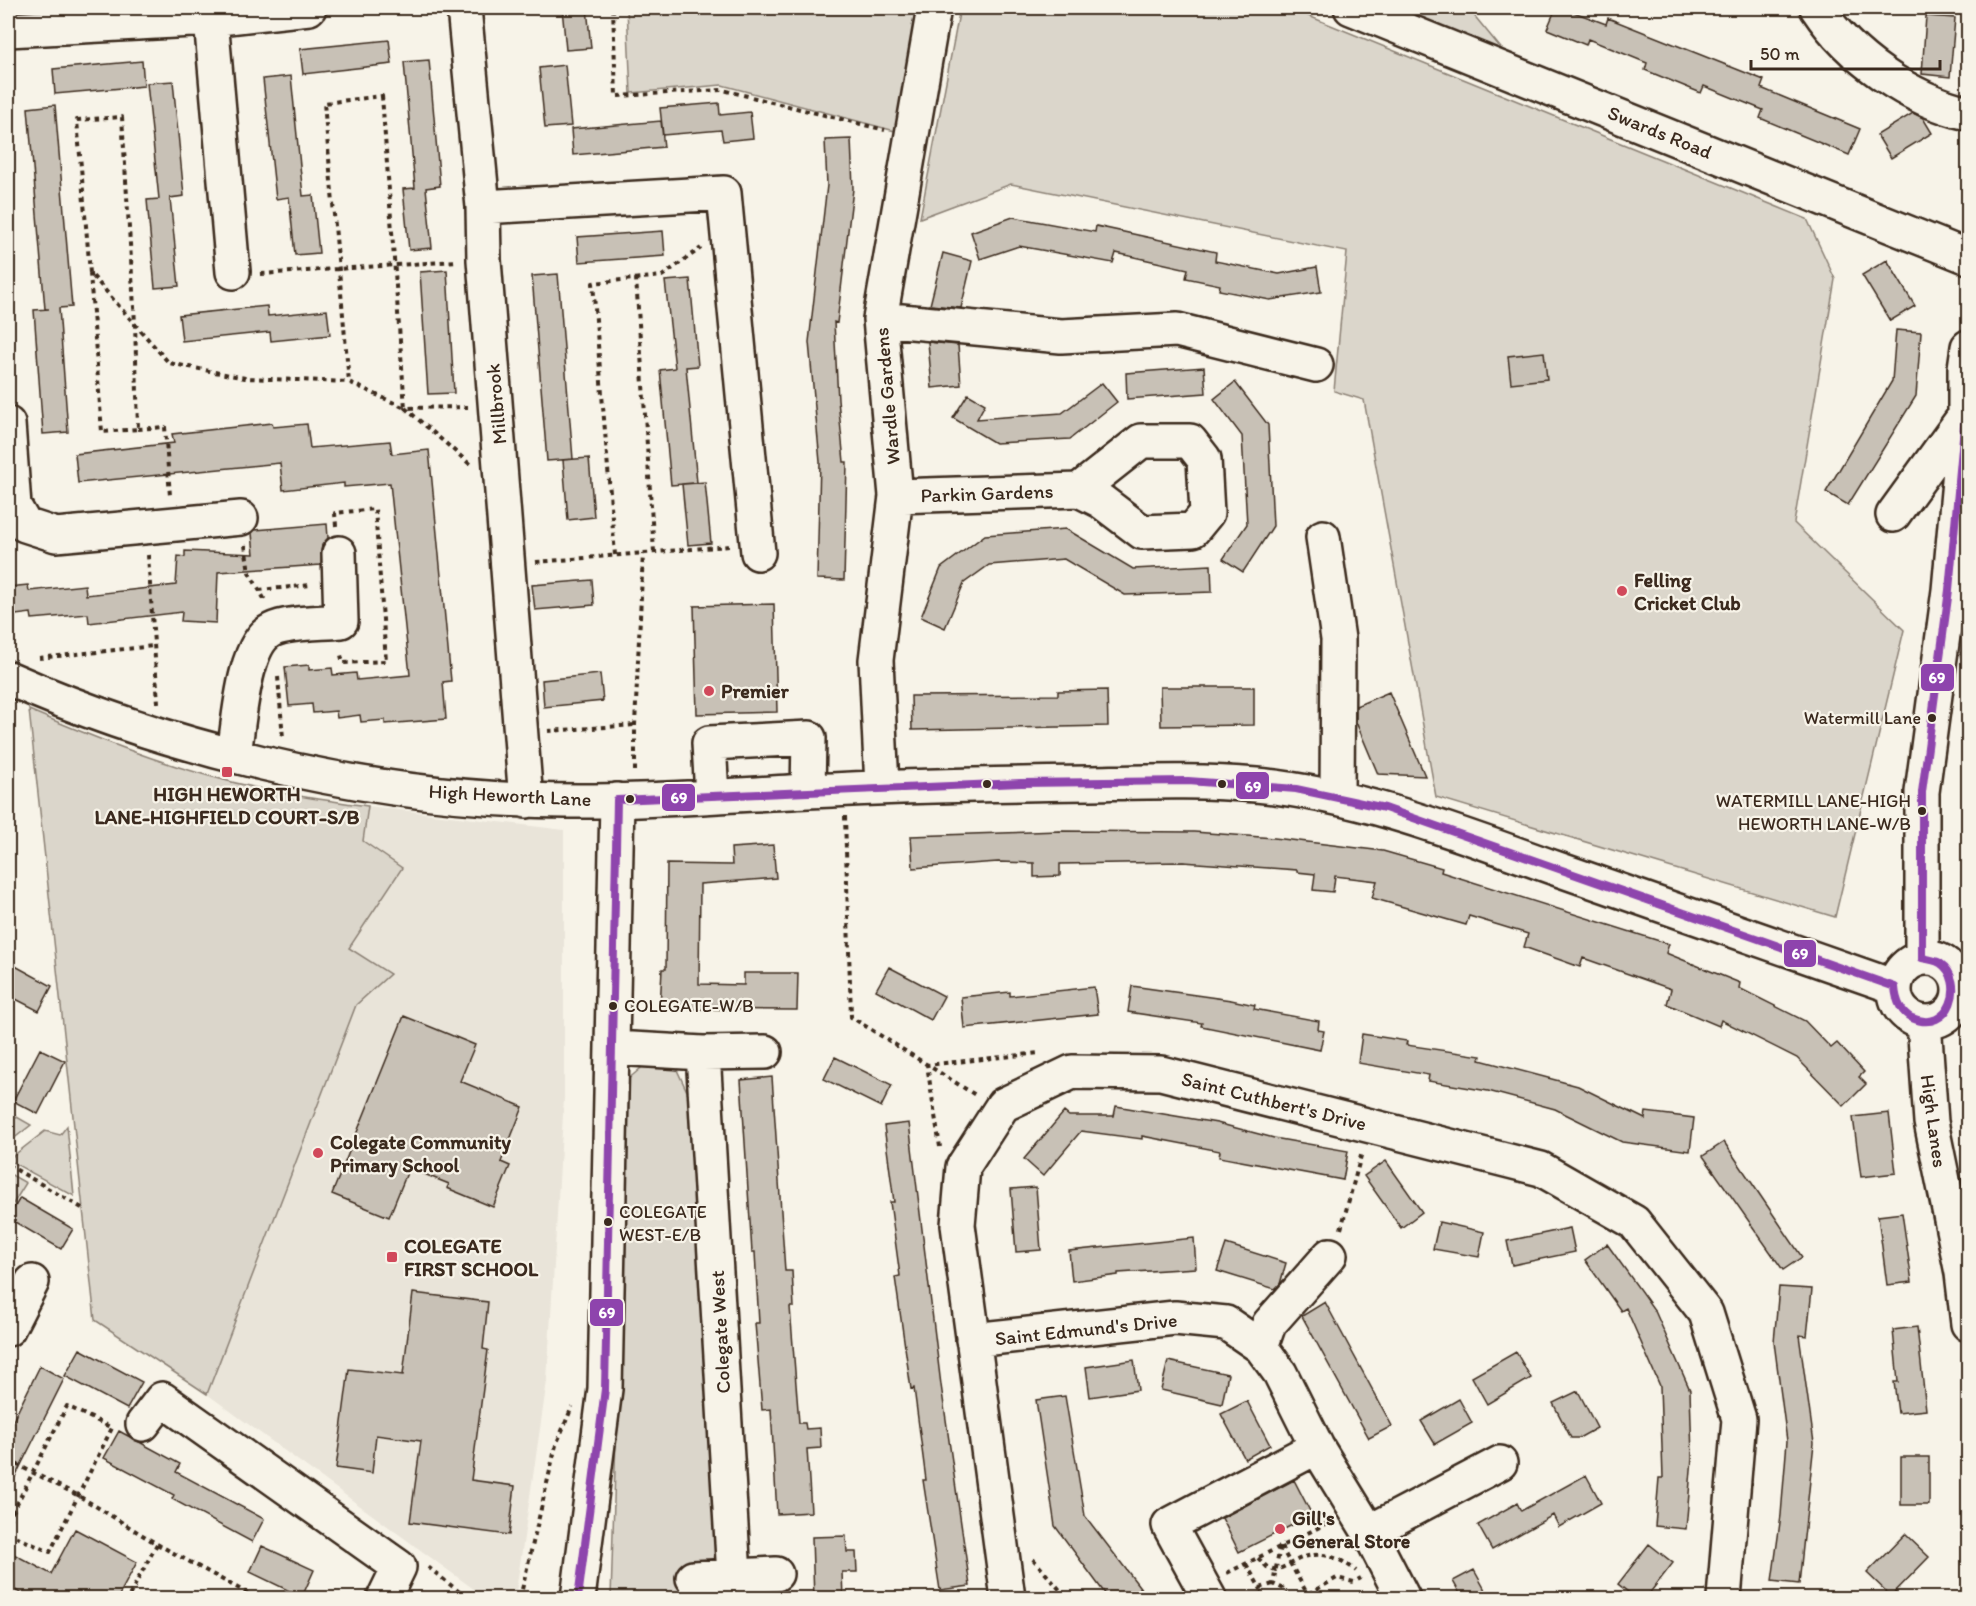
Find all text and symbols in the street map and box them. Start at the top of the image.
scale bar [1751,33,1940,71]
text: 50 m [1760,43,1800,65]
street label: Swards Road [1604,100,1716,164]
street label: Wardle Gardens [869,326,905,466]
street label: Millbrook [481,363,511,445]
street label: Parkin Gardens [920,479,1054,507]
place label: Felling Cricket Club [1634,568,1741,615]
marker: Felling Cricket Club [1615,584,1629,598]
line badge: 69 [1920,663,1955,692]
text: 69 [1929,668,1945,687]
place label: Premier [721,679,790,703]
marker: Premier [702,684,716,698]
place label: Watermill Lane [1804,707,1921,729]
marker: Watermill Lane [1926,712,1938,724]
marker: HIGH HEWORTH LANE-HIGHFIELD COURT-S/B [220,765,234,779]
line badge: 69 [1235,771,1270,800]
text: 69 [1245,777,1261,796]
unlabelled marker [981,778,993,790]
unlabelled marker [1216,778,1228,790]
street label: High Heworth Lane [428,779,592,811]
place label: HIGH HEWORTH LANE-HIGHFIELD COURT-S/B [94,782,360,829]
line badge: 69 [661,783,696,812]
text: 69 [671,788,687,807]
place label: WATERMILL LANE-HIGH HEWORTH LANE-W/B [1716,790,1911,835]
unlabelled marker [624,793,636,805]
marker: WATERMILL LANE-HIGH HEWORTH LANE-W/B [1916,805,1928,817]
line badge: 69 [1783,939,1817,968]
text: 69 [1792,944,1808,963]
place label: COLEGATE-W/B [624,995,754,1017]
marker: COLEGATE-W/B [607,1000,619,1012]
street label: Saint Cuthbert's Drive [1179,1066,1369,1136]
street label: High Lanes [1916,1073,1952,1169]
place label: Colegate Community Primary School [330,1130,511,1178]
marker: Colegate Community Primary School [311,1146,325,1160]
place label: COLEGATE WEST-E/B [619,1201,707,1246]
marker: COLEGATE WEST-E/B [602,1216,614,1228]
place label: COLEGATE FIRST SCHOOL [404,1234,539,1281]
marker: COLEGATE FIRST SCHOOL [385,1250,399,1264]
street label: Colegate West [705,1269,735,1394]
line badge: 69 [589,1298,624,1327]
text: 69 [599,1303,615,1322]
street label: Saint Edmund's Drive [994,1307,1178,1351]
place label: Gill's General Store [1292,1506,1411,1553]
marker: Gill's General Store [1273,1522,1287,1536]

